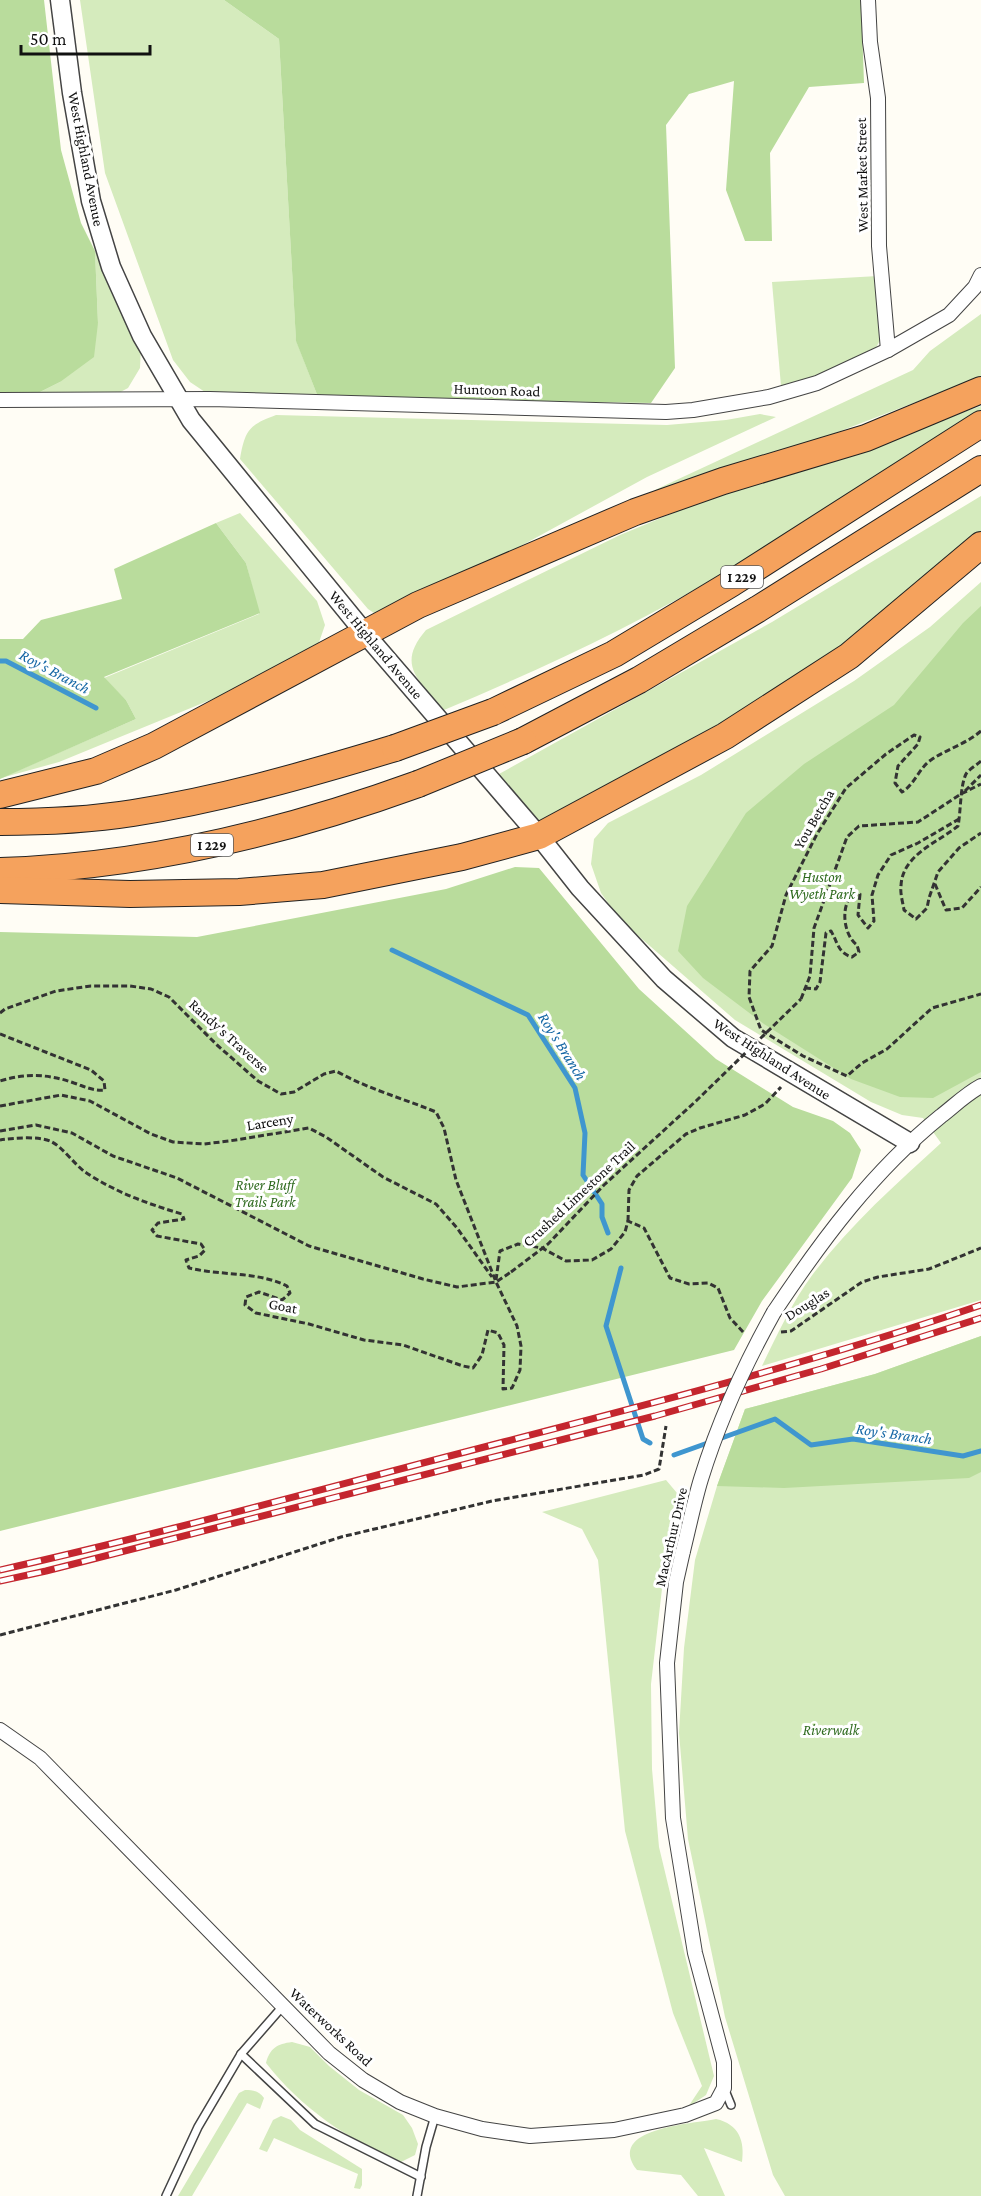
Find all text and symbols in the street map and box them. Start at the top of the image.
scale bar [21,18,150,56]
text: 50 m [30,29,67,49]
street label: West Highland Avenue [64,91,107,228]
street label: West Market Street [853,117,871,232]
street label: Huntoon Road [453,380,541,400]
road number: I 229 [721,566,763,588]
street label: West Highland Avenue [325,588,426,703]
water label: Roy's Branch [16,646,93,698]
street label: You Betcha [791,786,837,852]
road number: I 229 [191,834,233,856]
park label: Huston Wyeth Park [789,869,856,903]
street label: Randy's Traverse [185,996,272,1077]
water label: Roy's Branch [534,1009,590,1084]
street label: West Highland Avenue [710,1015,834,1104]
street label: Larceny [245,1110,295,1135]
street label: Crushed Limestone Trail [520,1138,638,1250]
park label: River Bluff Trails Park [234,1177,297,1210]
street label: Douglas [782,1284,833,1325]
street label: Goat [267,1295,300,1317]
water label: Roy's Branch [855,1420,933,1448]
street label: MacArthur Drive [652,1485,690,1588]
park label: Riverwalk [803,1722,861,1738]
street label: Waterworks Road [287,1985,376,2069]

